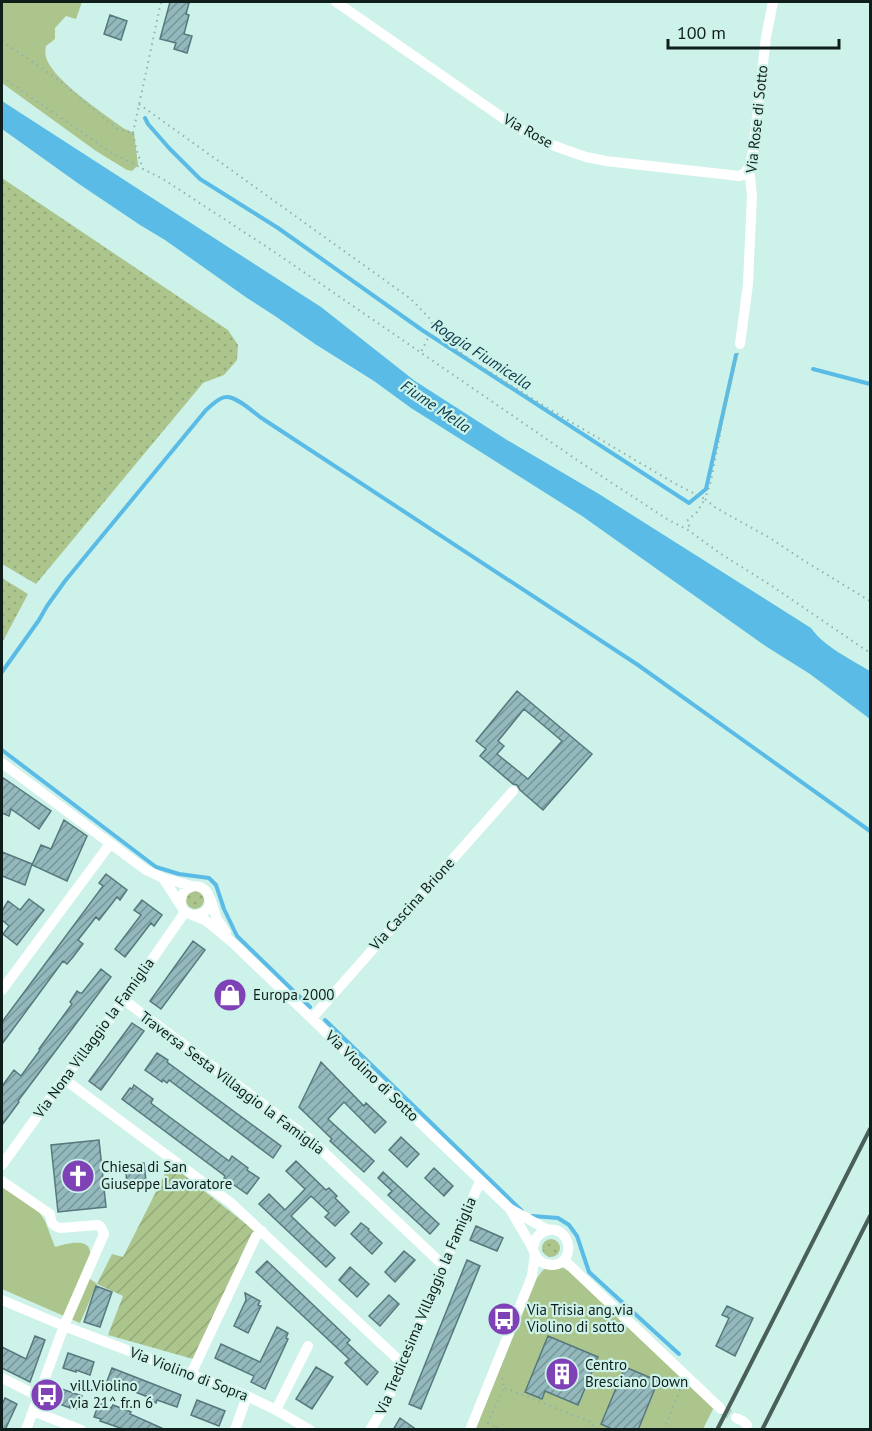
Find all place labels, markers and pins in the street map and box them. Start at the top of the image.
shop icon: Europa 2000 [212,977,248,1013]
place label: Europa 2000 [253,985,335,1004]
place label: Chiesa di San Giuseppe Lavoratore [101,1157,232,1193]
church icon: Chiesa di San Giuseppe Lavoratore [60,1158,96,1194]
place label: Via Trisia ang.via Violino di sotto [526,1300,633,1336]
bus stop icon: Via Trisia ang.via Violino di sotto [486,1301,522,1337]
place label: Centro Bresciano Down [585,1355,688,1391]
building icon: Centro Bresciano Down [544,1356,580,1392]
place label: vill.Violino via 21^ fr.n 6 [70,1376,153,1412]
bus stop icon: vill.Violino via 21^ fr.n 6 [29,1377,65,1413]

